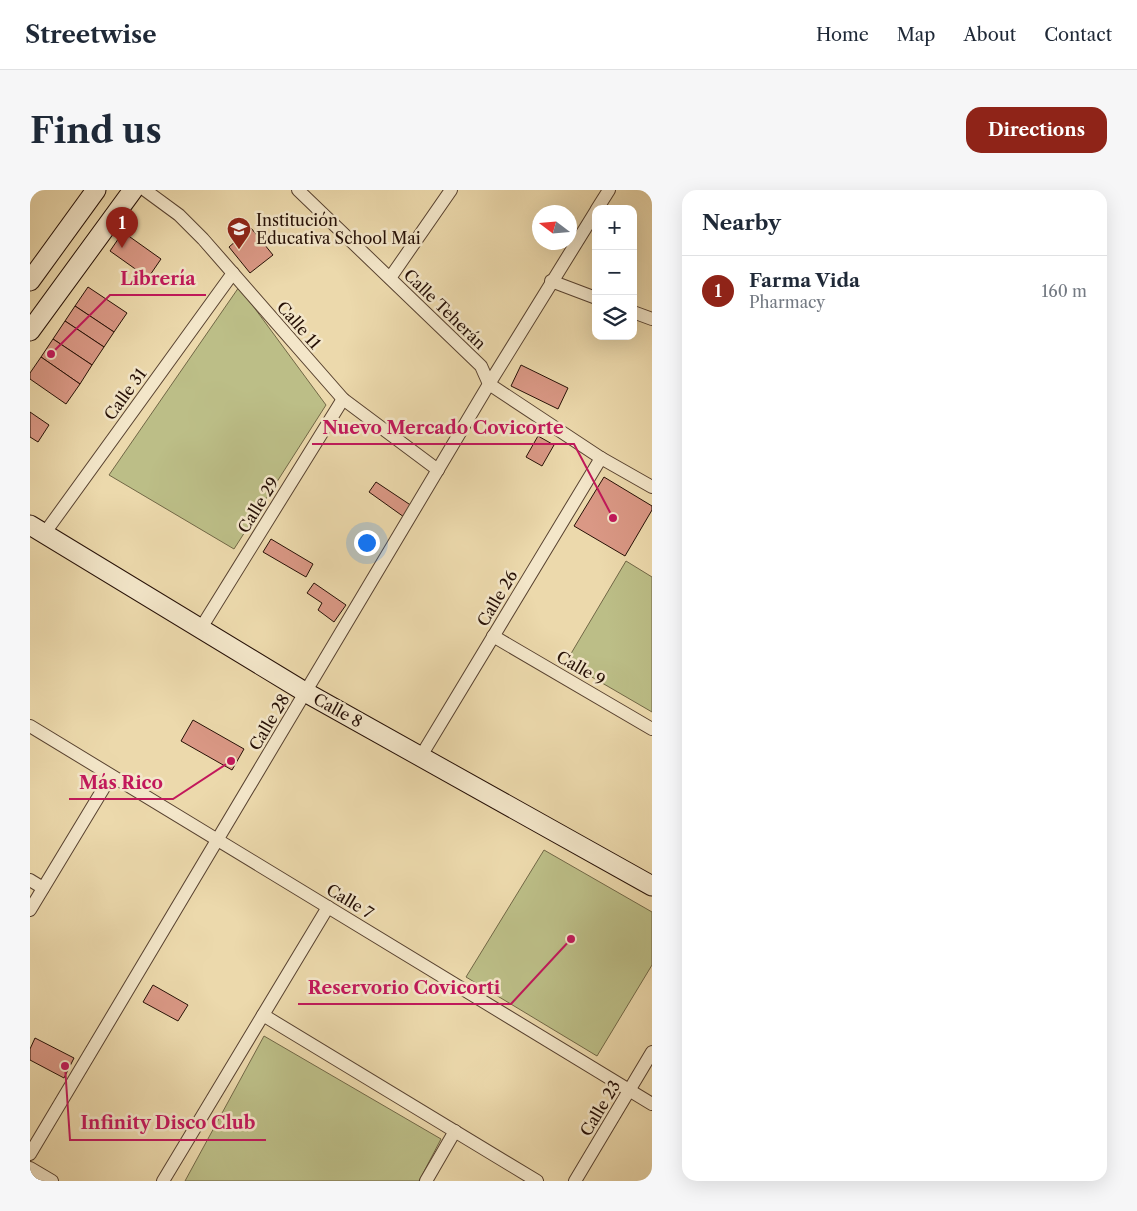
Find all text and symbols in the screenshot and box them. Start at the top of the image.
text: Streetwise [25,20,157,49]
text: Home [816,24,869,46]
text: Map [897,24,935,46]
text: About [963,24,1016,46]
text: Contact [1044,24,1112,46]
button: Directions [966,107,1107,153]
text: Find us [30,109,162,152]
north arrow [532,205,577,250]
map controls [592,205,637,340]
button: + [592,205,637,250]
pin: 1 [106,207,138,248]
place label: Institución Educativa School Mai [256,210,421,248]
text: Nearby [702,210,781,235]
school or university icon: Institución Educativa School Mai [226,216,252,250]
button: − [592,250,637,295]
callout: Librería [110,262,206,295]
street label: Calle Teherán [400,265,490,353]
text: Librería [120,268,196,290]
text: Farma Vida [749,269,860,292]
text: 1 [714,281,722,301]
text: 160 m [1042,281,1087,301]
text: Pharmacy [749,292,825,312]
button: layers [592,295,637,340]
street label: Calle 11 [273,297,325,353]
street label: Calle 31 [100,364,151,424]
callout: Nuevo Mercado Covicorte [312,411,574,444]
text: Nuevo Mercado Covicorte [322,417,564,439]
street label: Calle 29 [233,473,283,537]
your location [354,530,380,556]
street label: Calle 26 [472,566,522,630]
street label: Calle 9 [553,646,609,690]
street label: Calle 8 [310,688,366,732]
street label: Calle 28 [244,690,294,754]
callout: Más Rico [69,766,173,799]
text: Más Rico [79,772,163,794]
street label: Calle 7 [323,879,377,923]
callout: Reservorio Covicorti [298,971,511,1004]
text: Reservorio Covicorti [308,977,501,999]
street label: Calle 23 [576,1076,624,1140]
callout: Infinity Disco Club [70,1107,266,1140]
text: Infinity Disco Club [81,1112,256,1134]

